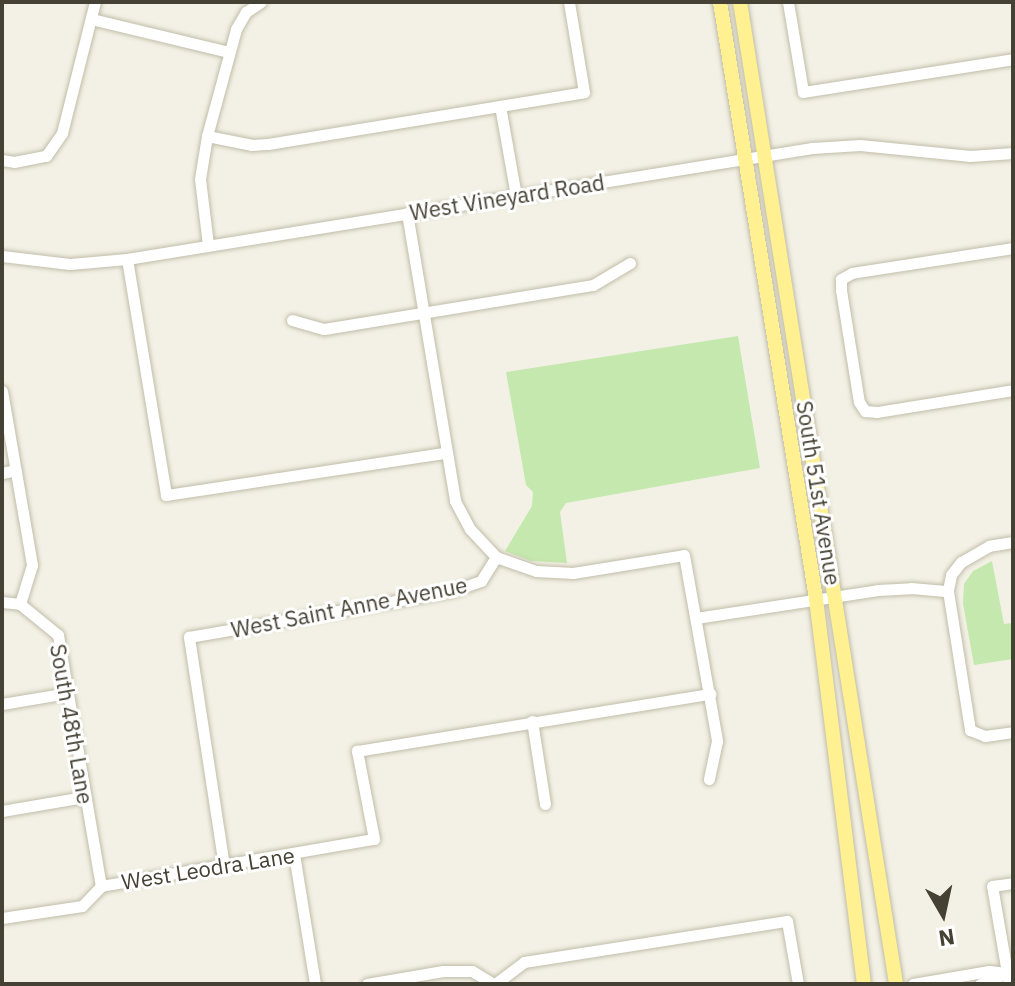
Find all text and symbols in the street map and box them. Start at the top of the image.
street label: West Vineyard Road [408,169,606,225]
street label: South 51st Avenue [791,399,847,587]
street label: West Saint Anne Avenue [229,571,469,643]
street label: South 48th Lane [45,642,99,806]
street label: West Leodra Lane [119,841,297,895]
north arrow [903,874,983,954]
text: N [937,923,957,954]

